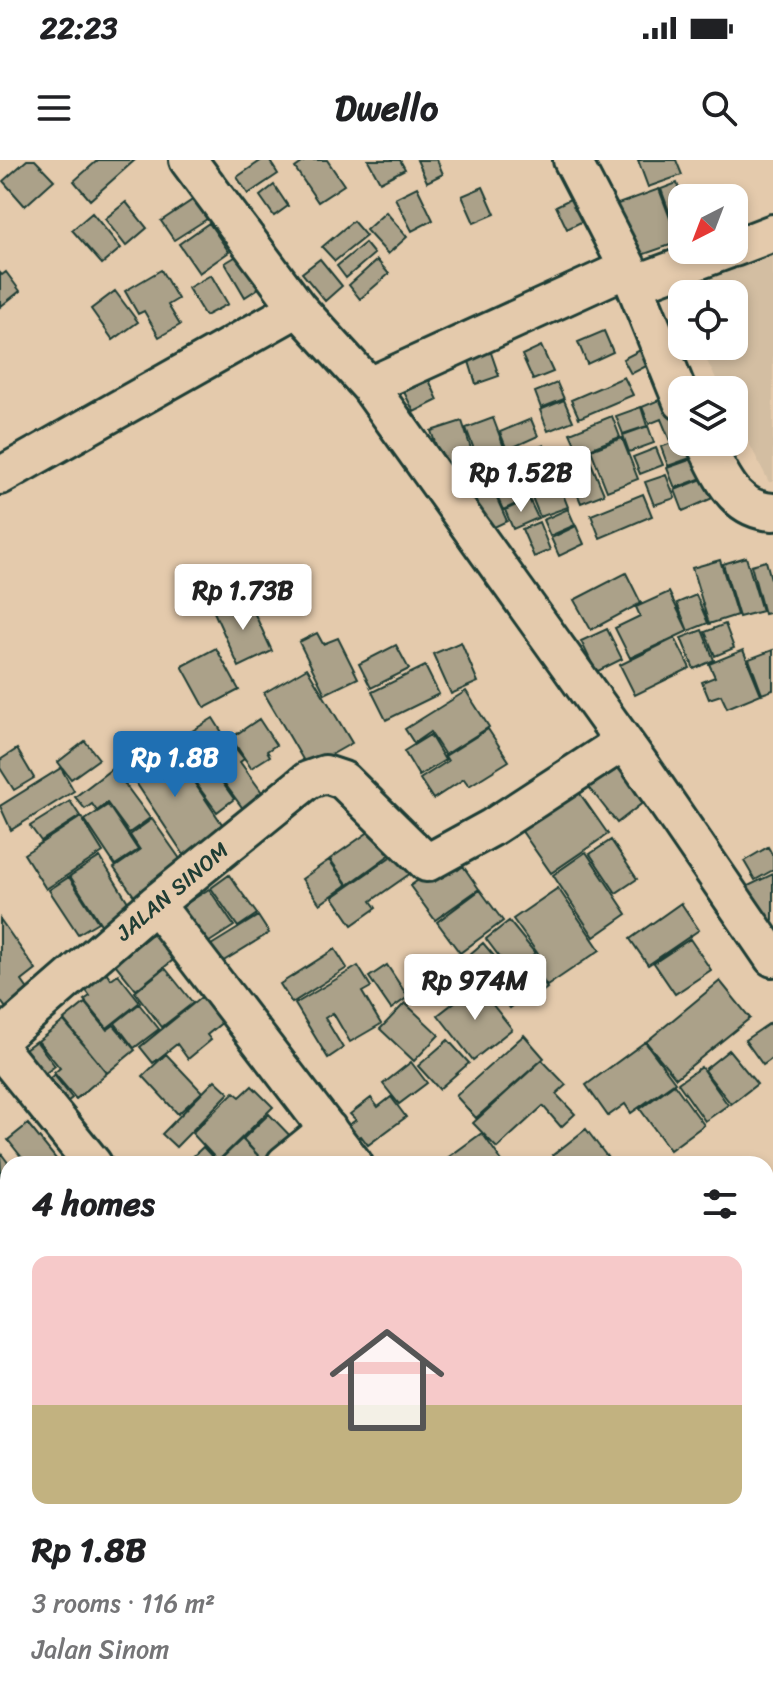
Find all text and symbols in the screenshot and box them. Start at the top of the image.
text: 22:23 [40,1,117,55]
text: Dwello [335,76,438,140]
icon: menu [32,86,76,130]
icon: search [697,86,741,130]
north arrow [668,184,748,264]
map controls [668,184,748,456]
button: locate [668,280,748,360]
button: layers [668,376,748,456]
pin: Rp 1.52B [438,446,604,514]
text: Rp 1.52B [470,449,572,495]
pin: Rp 1.73B [160,564,326,632]
text: Rp 1.73B [193,567,293,613]
pin: Rp 1.8B [101,731,249,799]
text: Rp 1.8B [131,734,219,780]
street label: JALAN SINOM [106,832,238,951]
pin: Rp 974M [401,954,549,1022]
text: Rp 974M [422,957,528,1003]
text: 4 homes [32,1174,155,1234]
icon: filters [698,1182,742,1226]
icon: home [315,1308,459,1452]
text: Rp 1.8B [32,1520,147,1580]
text: 3 rooms · 116 m² [32,1580,215,1626]
text: Jalan Sinom [32,1626,169,1672]

